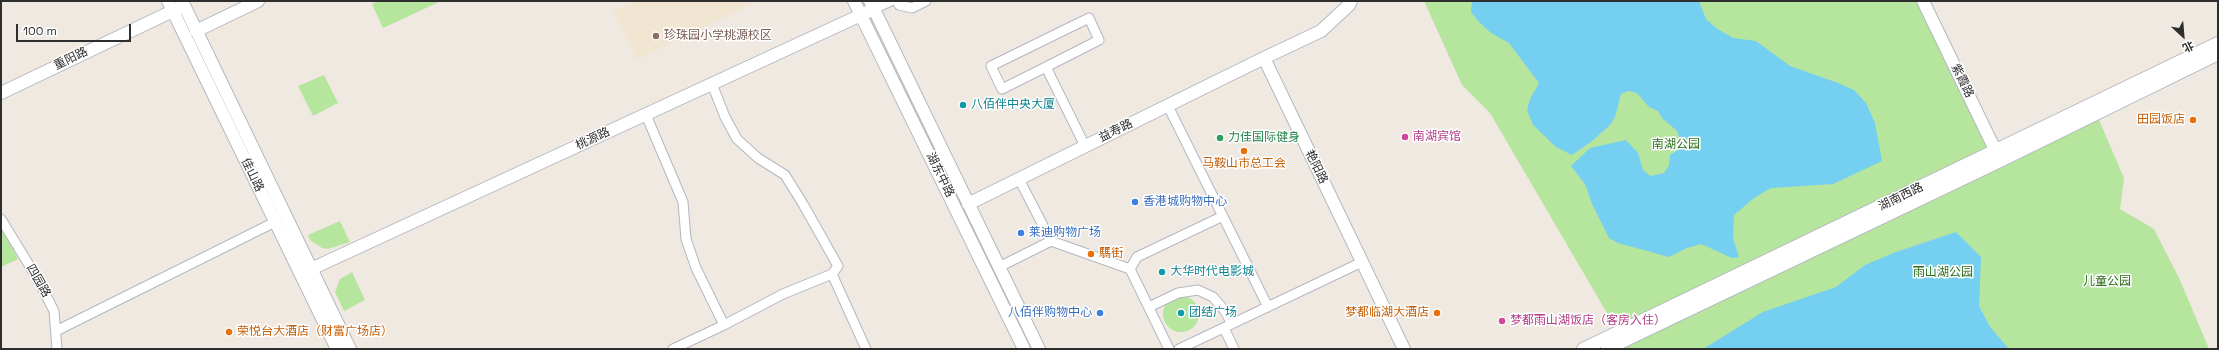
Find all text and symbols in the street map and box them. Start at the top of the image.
scale bar [18,16,133,42]
north arrow [2163,16,2203,56]
text: 100 m [23,23,57,39]
place label: 珍珠园小学桃源校区 [664,29,772,43]
marker: 珍珠园小学桃源校区 [651,31,661,41]
text: 北 [2180,38,2196,55]
street label: 重阳路 [52,45,90,73]
street label: 紫霞路 [1948,62,1976,100]
place label: 八佰伴中央大厦 [971,98,1055,112]
marker: 八佰伴中央大厦 [958,100,968,110]
place label: 田园饭店 [2137,113,2185,127]
marker: 田园饭店 [2188,115,2198,125]
street label: 益寿路 [1097,117,1135,145]
street label: 桃源路 [574,125,612,153]
place label: 南湖宾馆 [1413,130,1461,144]
place label: 力佳国际健身 [1228,131,1300,145]
marker: 南湖宾馆 [1400,132,1410,142]
marker: 力佳国际健身 [1215,133,1225,143]
park label: 南湖公园 [1652,138,1700,152]
marker: 马鞍山市总工会 [1239,146,1249,156]
street label: 艳阳路 [1302,148,1330,186]
street label: 湖东中路 [923,150,957,200]
street label: 佳山路 [238,156,266,194]
place label: 马鞍山市总工会 [1202,157,1286,171]
street label: 湖南西路 [1876,180,1926,214]
place label: 香港城购物中心 [1143,195,1227,209]
marker: 香港城购物中心 [1130,197,1140,207]
place label: 莱迪购物广场 [1029,226,1101,240]
marker: 莱迪购物广场 [1016,228,1026,238]
place label: 騳街 [1099,247,1123,261]
marker: 騳街 [1086,249,1096,259]
street label: 四园路 [23,262,53,300]
place label: 大华时代电影城 [1170,265,1254,279]
park label: 雨山湖公园 [1913,266,1973,280]
marker: 大华时代电影城 [1157,267,1167,277]
park label: 儿童公园 [2083,275,2131,289]
place label: 八佰伴购物中心 [1008,306,1092,320]
place label: 团结广场 [1189,306,1237,320]
place label: 梦都临湖大酒店 [1345,306,1429,320]
marker: 八佰伴购物中心 [1095,308,1105,318]
marker: 团结广场 [1176,308,1186,318]
marker: 梦都临湖大酒店 [1432,308,1442,318]
place label: 梦都雨山湖饭店（客房入住） [1510,314,1666,328]
marker: 梦都雨山湖饭店（客房入住） [1497,316,1507,326]
place label: 荣悦台大酒店（财富广场店） [237,325,393,339]
marker: 荣悦台大酒店（财富广场店） [224,327,234,337]

